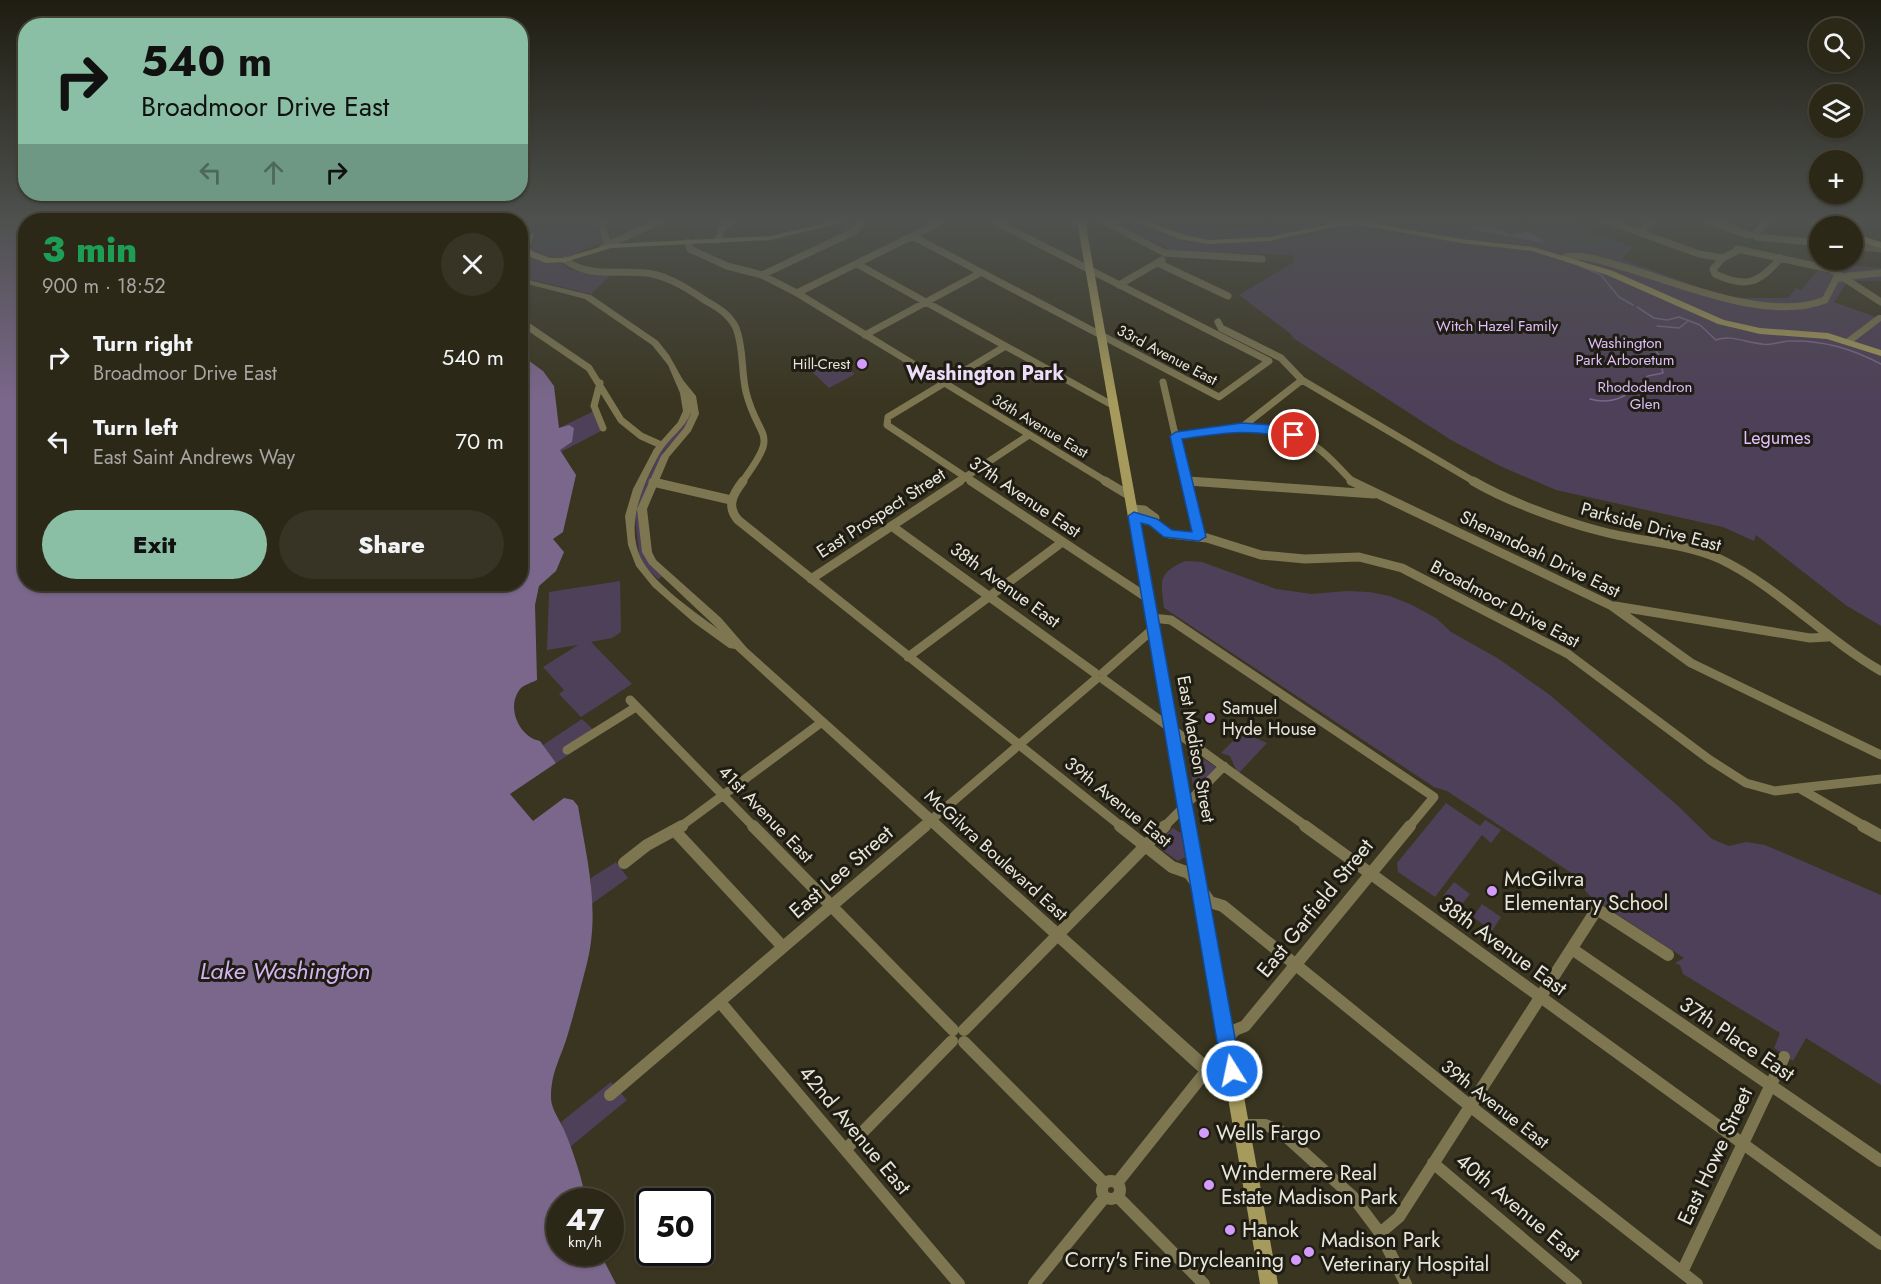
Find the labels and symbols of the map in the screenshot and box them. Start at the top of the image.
park label: Witch Hazel Family [1436,315,1558,337]
street label: 33rd Avenue East [1113,319,1221,391]
park label: Washington Park Arboretum [1576,332,1674,371]
place label: Hill-Crest [793,353,850,375]
marker: Hill-Crest [855,357,869,371]
district label: Washington Park [906,359,1064,388]
park label: Rhododendron Glen [1598,376,1692,415]
street label: 36th Avenue East [988,388,1093,464]
pin [1268,409,1319,460]
park label: Legumes [1743,425,1811,451]
street label: 37th Avenue East [964,450,1087,544]
street label: East Prospect Street [812,461,951,564]
street label: Parkside Drive East [1578,496,1725,558]
street label: Shenandoah Drive East [1456,504,1625,604]
street label: 38th Avenue East [945,536,1066,634]
street label: Broadmoor Drive East [1426,554,1585,655]
street label: East Madison Street [1170,674,1222,825]
place label: Samuel Hyde House [1222,695,1316,742]
marker: Samuel Hyde House [1203,711,1217,725]
street label: 39th Avenue East [1059,751,1178,854]
street label: 41st Avenue East [712,759,820,869]
street label: McGilvra Boulevard East [919,783,1074,927]
street label: East Lee Street [782,818,900,926]
street label: East Garfield Street [1250,832,1380,984]
place label: McGilvra Elementary School [1504,864,1668,918]
marker: McGilvra Elementary School [1485,884,1499,898]
street label: 38th Avenue East [1433,889,1573,1003]
water label: Lake Washington [200,953,370,988]
street label: 37th Place East [1673,989,1801,1089]
position arrow [1200,1039,1264,1103]
street label: 39th Avenue East [1435,1053,1555,1155]
street label: 42nd Avenue East [792,1059,918,1201]
street label: East Howe Street [1670,1082,1760,1230]
place label: Wells Fargo [1216,1118,1321,1148]
marker: Wells Fargo [1197,1126,1211,1140]
street label: 40th Avenue East [1449,1146,1587,1268]
place label: Windermere Real Estate Madison Park [1221,1158,1398,1212]
marker: Windermere Real Estate Madison Park [1202,1178,1216,1192]
speed limit sign: 50 [636,1188,714,1266]
place label: Hanok [1242,1215,1300,1245]
marker: Hanok [1223,1223,1237,1237]
place label: Madison Park Veterinary Hospital [1321,1225,1489,1279]
place label: Corry's Fine Drycleaning [1065,1245,1284,1275]
marker: Madison Park Veterinary Hospital [1302,1245,1316,1259]
marker: Corry's Fine Drycleaning [1289,1253,1303,1267]

